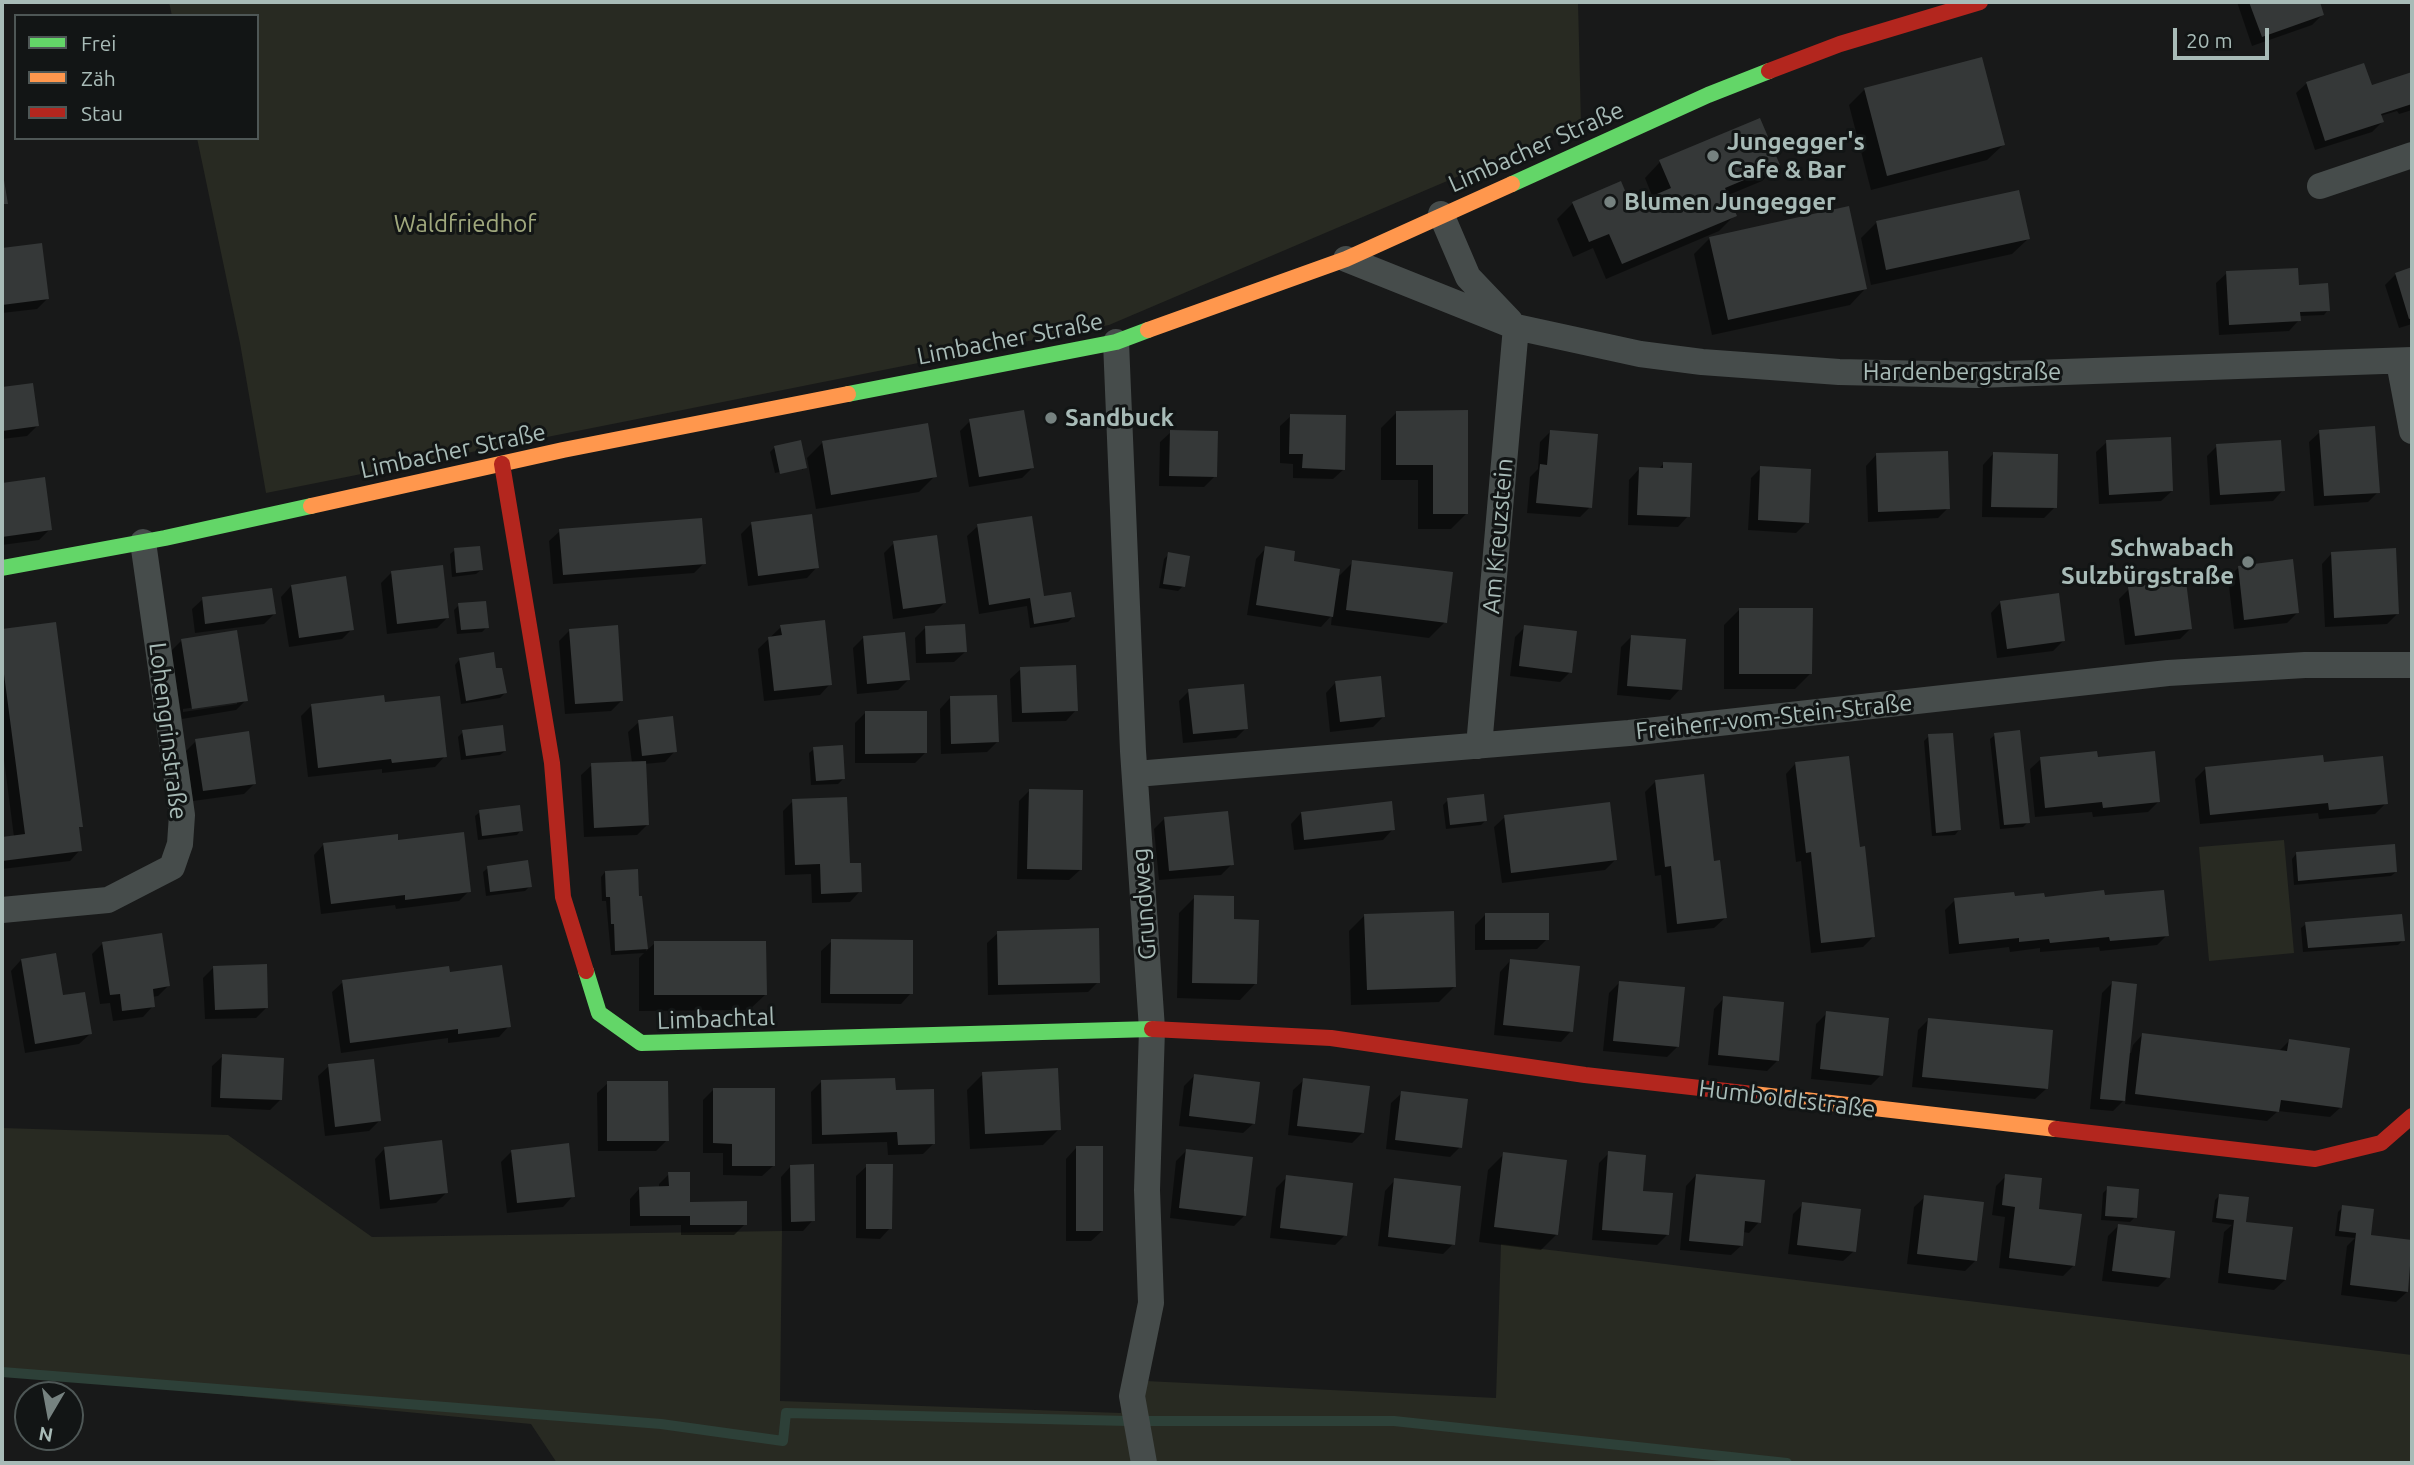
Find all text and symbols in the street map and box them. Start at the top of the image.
legend [14,14,259,140]
scale bar [2176,14,2272,58]
text: 20 m [2186,28,2233,52]
text: Frei [81,31,116,55]
text: Zäh [81,66,116,90]
street label: Limbacher Straße [1444,95,1628,199]
text: Stau [81,101,123,125]
place label: Jungegger's Cafe & Bar [1727,128,1865,184]
marker: Jungegger's Cafe & Bar [1705,148,1721,164]
place label: Blumen Jungegger [1624,188,1836,216]
marker: Blumen Jungegger [1602,194,1618,210]
park label: Waldfriedhof [394,210,536,238]
street label: Limbacher Straße [915,307,1105,371]
street label: Hardenbergstraße [1863,358,2061,386]
place label: Sandbuck [1065,404,1174,432]
marker: Sandbuck [1043,410,1059,426]
street label: Limbacher Straße [358,417,548,485]
street label: Am Kreuzstein [1477,457,1519,615]
place label: Schwabach Sulzbürgstraße [2061,534,2234,590]
marker: Schwabach Sulzbürgstraße [2240,554,2256,570]
street label: Lohengrinstraße [143,641,193,821]
street label: Freiherr-vom-Stein-Straße [1634,688,1914,746]
street label: Grundweg [1126,847,1162,961]
street label: Limbachtal [657,1003,775,1035]
street label: Humboldtstraße [1697,1074,1877,1124]
north arrow [14,1381,84,1451]
text: N [37,1423,55,1447]

